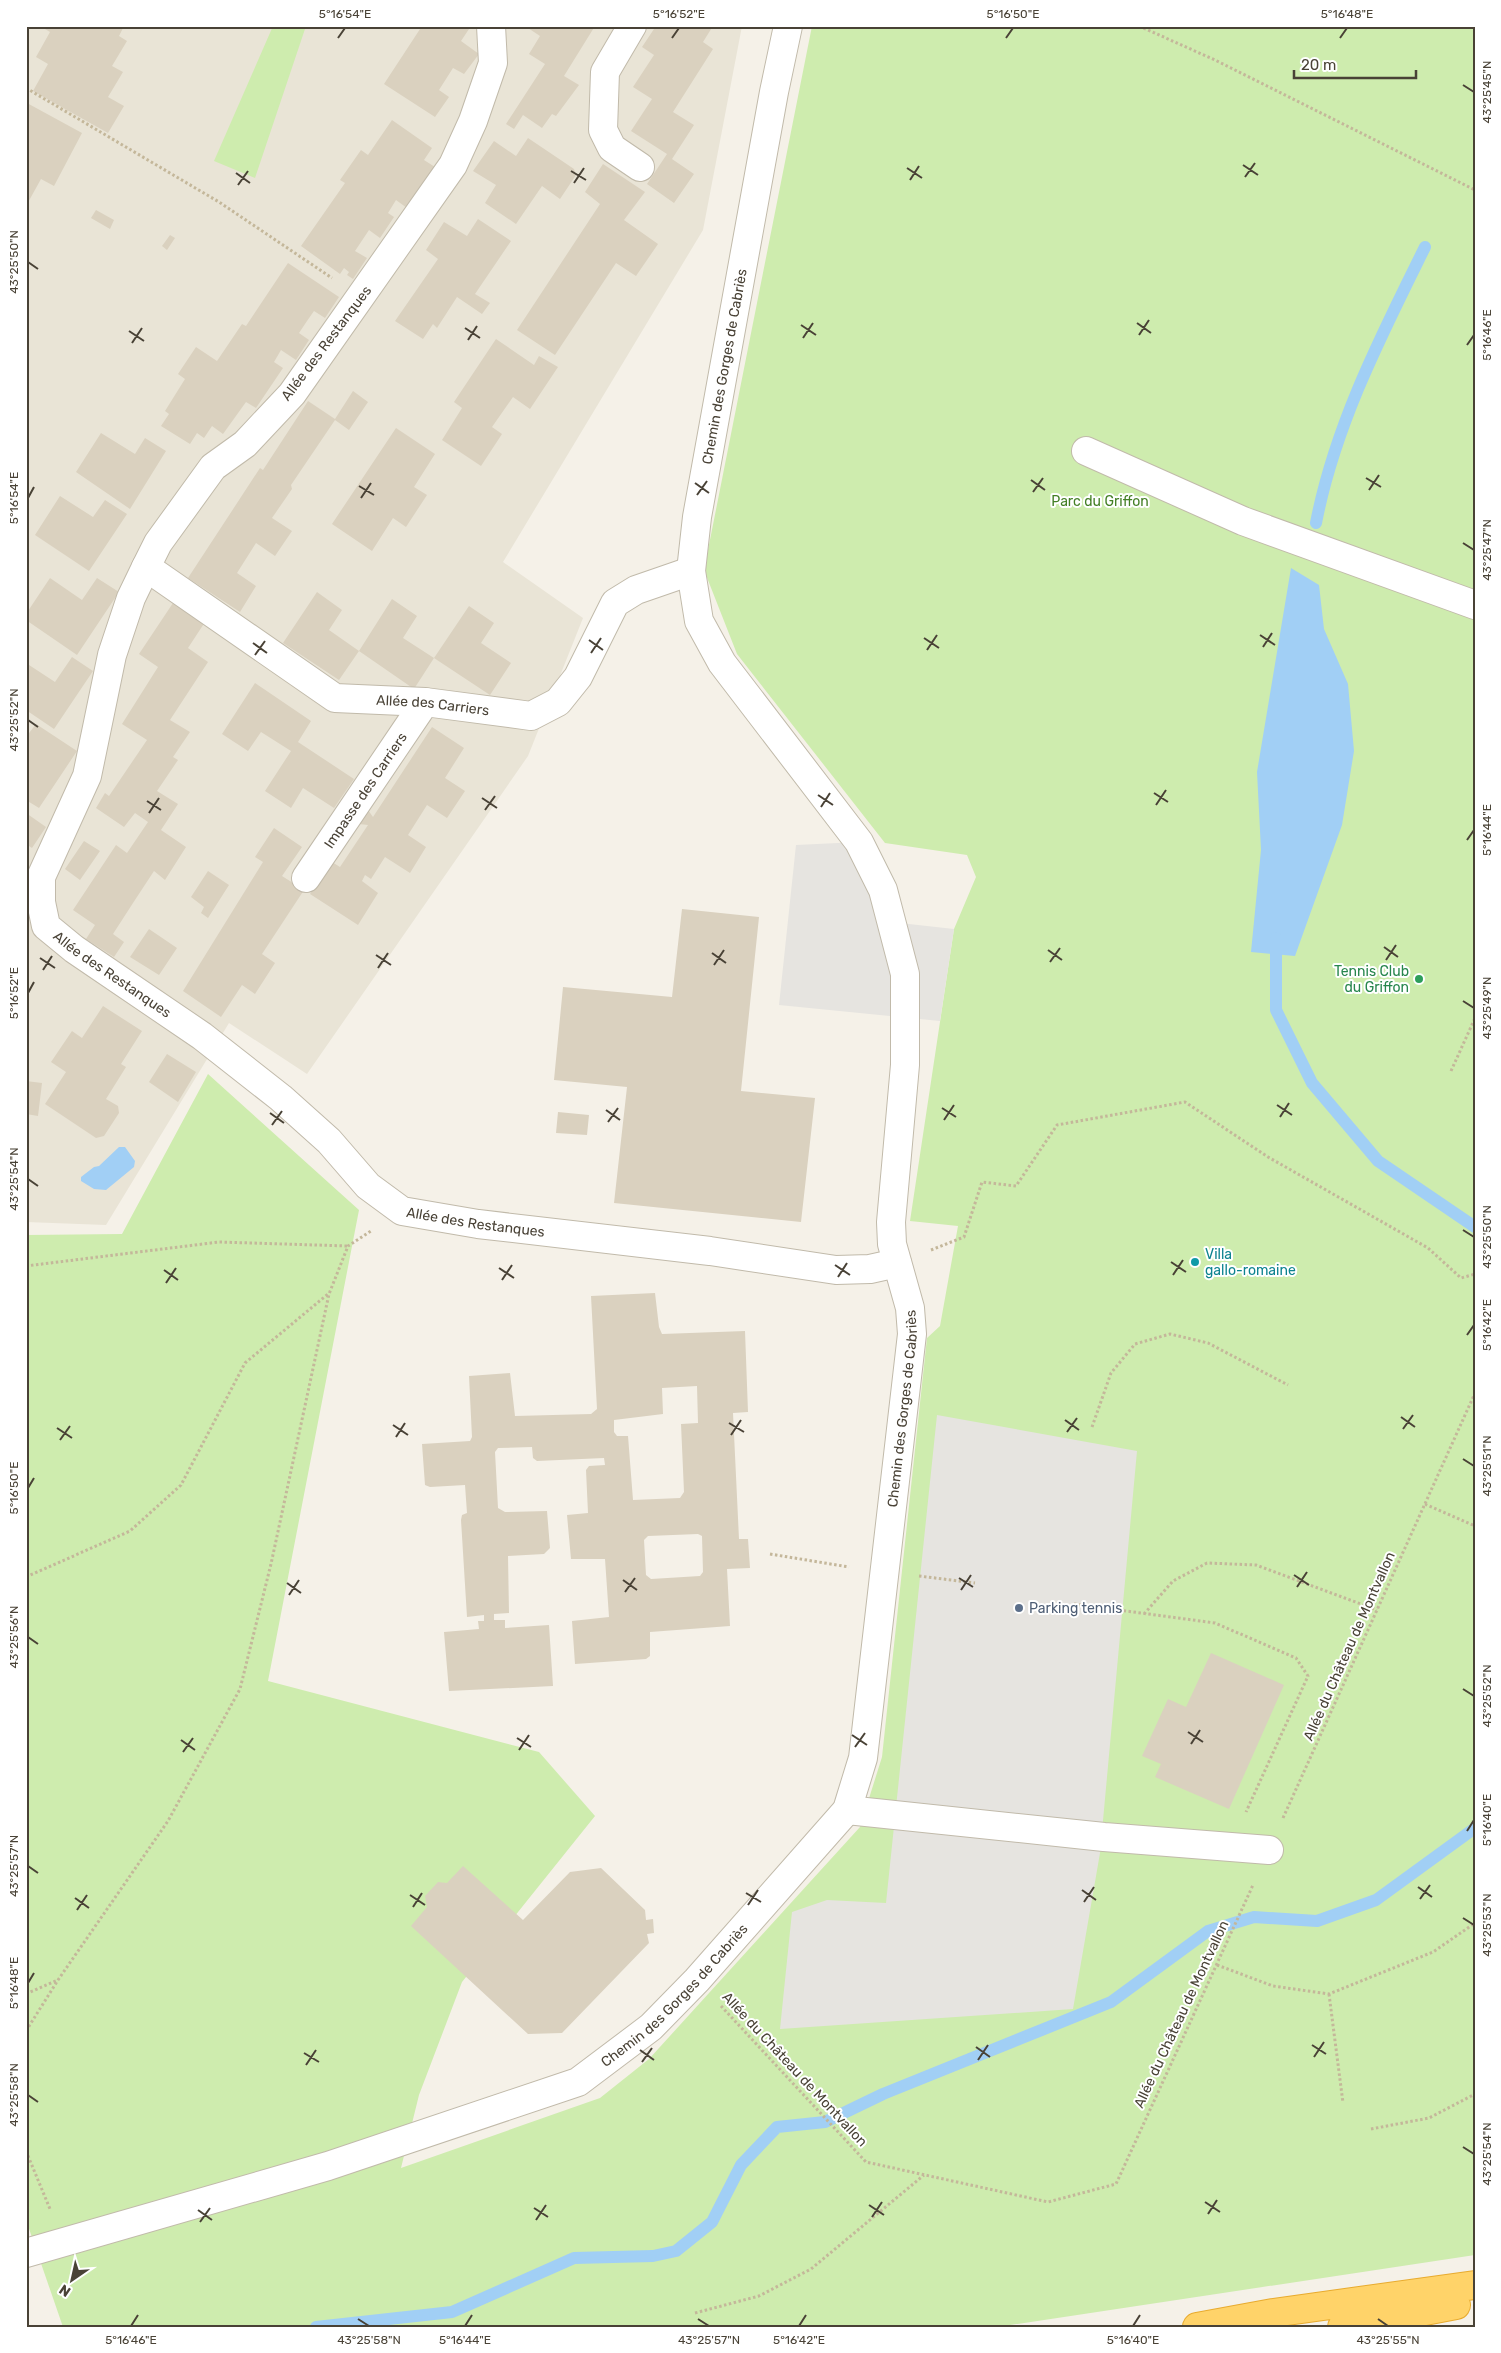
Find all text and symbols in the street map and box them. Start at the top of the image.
text: 5°16'54"E [319,7,371,21]
text: 5°16'52"E [653,7,705,21]
text: 5°16'50"E [987,7,1039,21]
text: 5°16'48"E [1321,7,1373,21]
scale bar [1294,48,1416,80]
text: 20 m [1301,56,1336,74]
text: 43°25'45"N [1480,61,1494,123]
text: 43°25'50"N [7,230,21,294]
street label: Chemin des Gorges de Cabriès [699,267,751,466]
street label: Allée des Restanques [278,282,375,404]
text: 5°16'46"E [1480,309,1494,361]
text: 5°16'54"E [7,472,21,524]
park label: Parc du Griffon [1051,493,1149,510]
text: 43°25'47"N [1480,519,1494,581]
text: 43°25'52"N [7,688,21,752]
street label: Allée des Carriers [376,692,490,719]
street label: Impasse des Carriers [321,729,411,852]
text: 5°16'44"E [1480,804,1494,856]
street label: Allée des Restanques [50,928,174,1021]
place label: Tennis Club du Griffon [1334,963,1409,996]
text: 5°16'52"E [7,967,21,1019]
marker: Tennis Club du Griffon [1413,973,1425,985]
text: 43°25'49"N [1480,977,1494,1039]
text: 43°25'54"N [7,1147,21,1211]
street label: Allée des Restanques [405,1204,546,1241]
text: 43°25'50"N [1480,1205,1494,1269]
place label: Villa gallo-romaine [1205,1246,1296,1279]
marker: Villa gallo-romaine [1189,1256,1201,1268]
text: 5°16'42"E [1480,1299,1494,1351]
street label: Chemin des Gorges de Cabriès [884,1309,921,1508]
text: 43°25'51"N [1480,1435,1494,1497]
text: 5°16'50"E [7,1462,21,1514]
street label: Allée du Château de Montvallon [1300,1549,1399,1743]
place label: Parking tennis [1029,1600,1122,1617]
marker: Parking tennis [1013,1602,1025,1614]
text: 43°25'56"N [7,1606,21,1668]
text: 43°25'52"N [1480,1664,1494,1728]
text: 5°16'40"E [1480,1794,1494,1846]
text: 43°25'57"N [7,1835,21,1897]
text: 43°25'53"N [1480,1893,1494,1957]
street label: Allée du Château de Montvallon [1130,1918,1232,2111]
street label: Chemin des Gorges de Cabriès [598,1921,751,2071]
text: 5°16'48"E [7,1957,21,2009]
street label: Allée du Château de Montvallon [719,1989,871,2150]
text: 43°25'58"N [7,2063,21,2127]
text: 43°25'54"N [1480,2122,1494,2186]
north arrow [48,2256,98,2306]
text: N [56,2280,74,2300]
text: 5°16'46"E [105,2333,157,2347]
text: 43°25'58"N [337,2333,401,2347]
text: 5°16'44"E [439,2333,491,2347]
text: 43°25'57"N [678,2333,740,2347]
text: 5°16'42"E [773,2333,825,2347]
text: 5°16'40"E [1107,2333,1159,2347]
text: 43°25'55"N [1356,2333,1420,2347]

